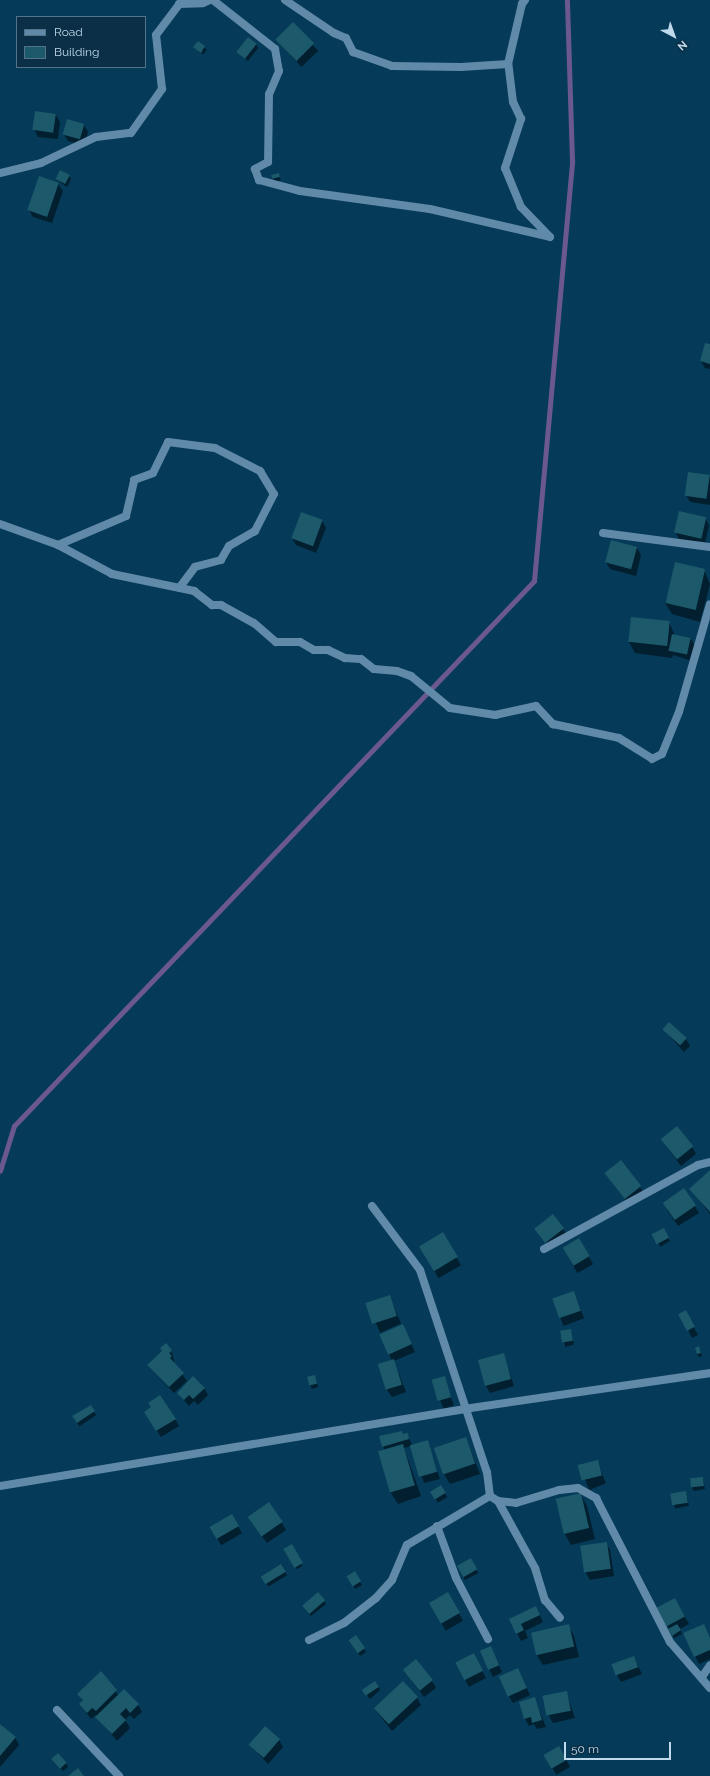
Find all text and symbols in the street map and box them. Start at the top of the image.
legend [16,16,146,68]
north arrow [654,16,694,56]
text: Road [54,25,83,39]
text: N [675,38,690,53]
text: Building [54,45,100,59]
scale bar [566,1734,673,1760]
text: 50 m [571,1742,599,1756]

